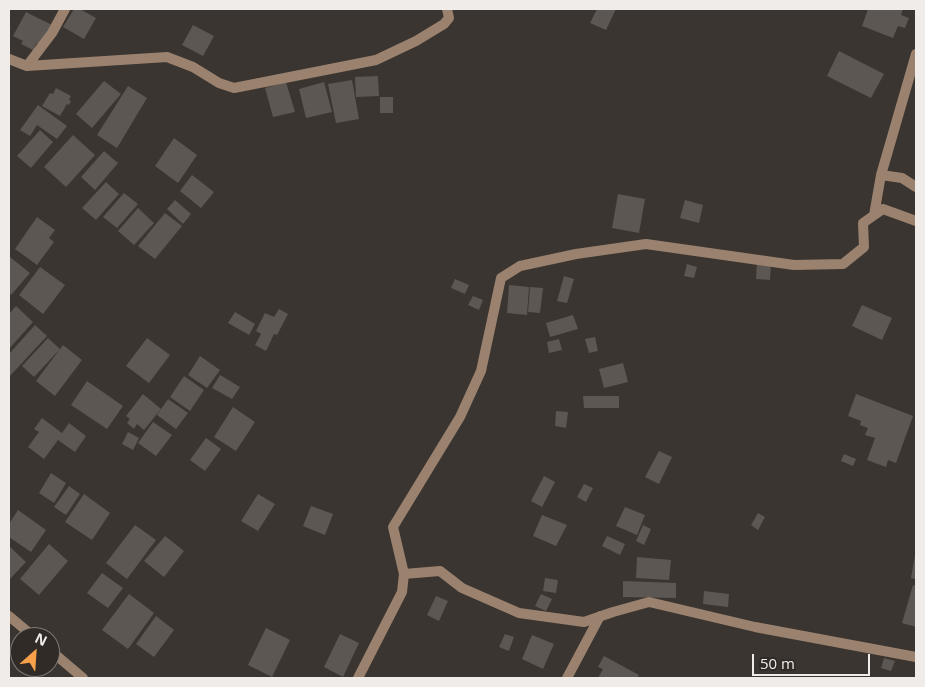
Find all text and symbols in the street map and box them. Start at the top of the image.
north arrow [10,627,60,677]
text: N [32,628,51,650]
scale bar [755,644,872,676]
text: 50 m [760,653,795,673]

